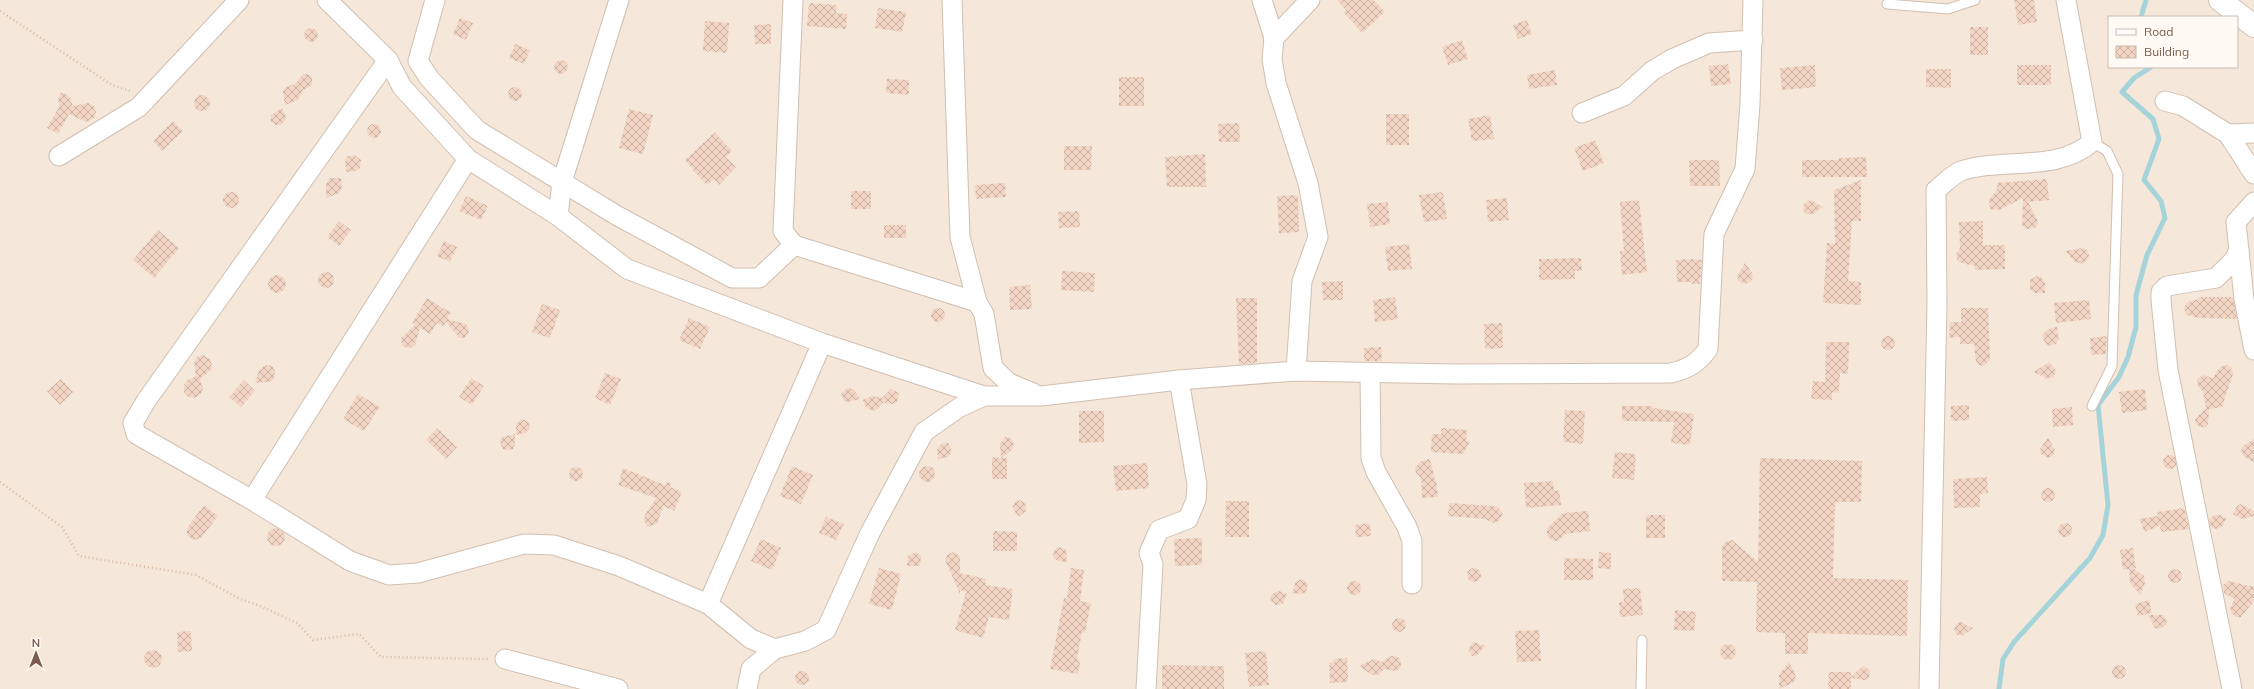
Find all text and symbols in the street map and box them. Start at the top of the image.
legend [2108,16,2238,68]
text: Road [2144,24,2173,39]
text: Building [2144,44,2189,59]
north arrow [16,633,56,673]
text: N [32,636,40,650]

